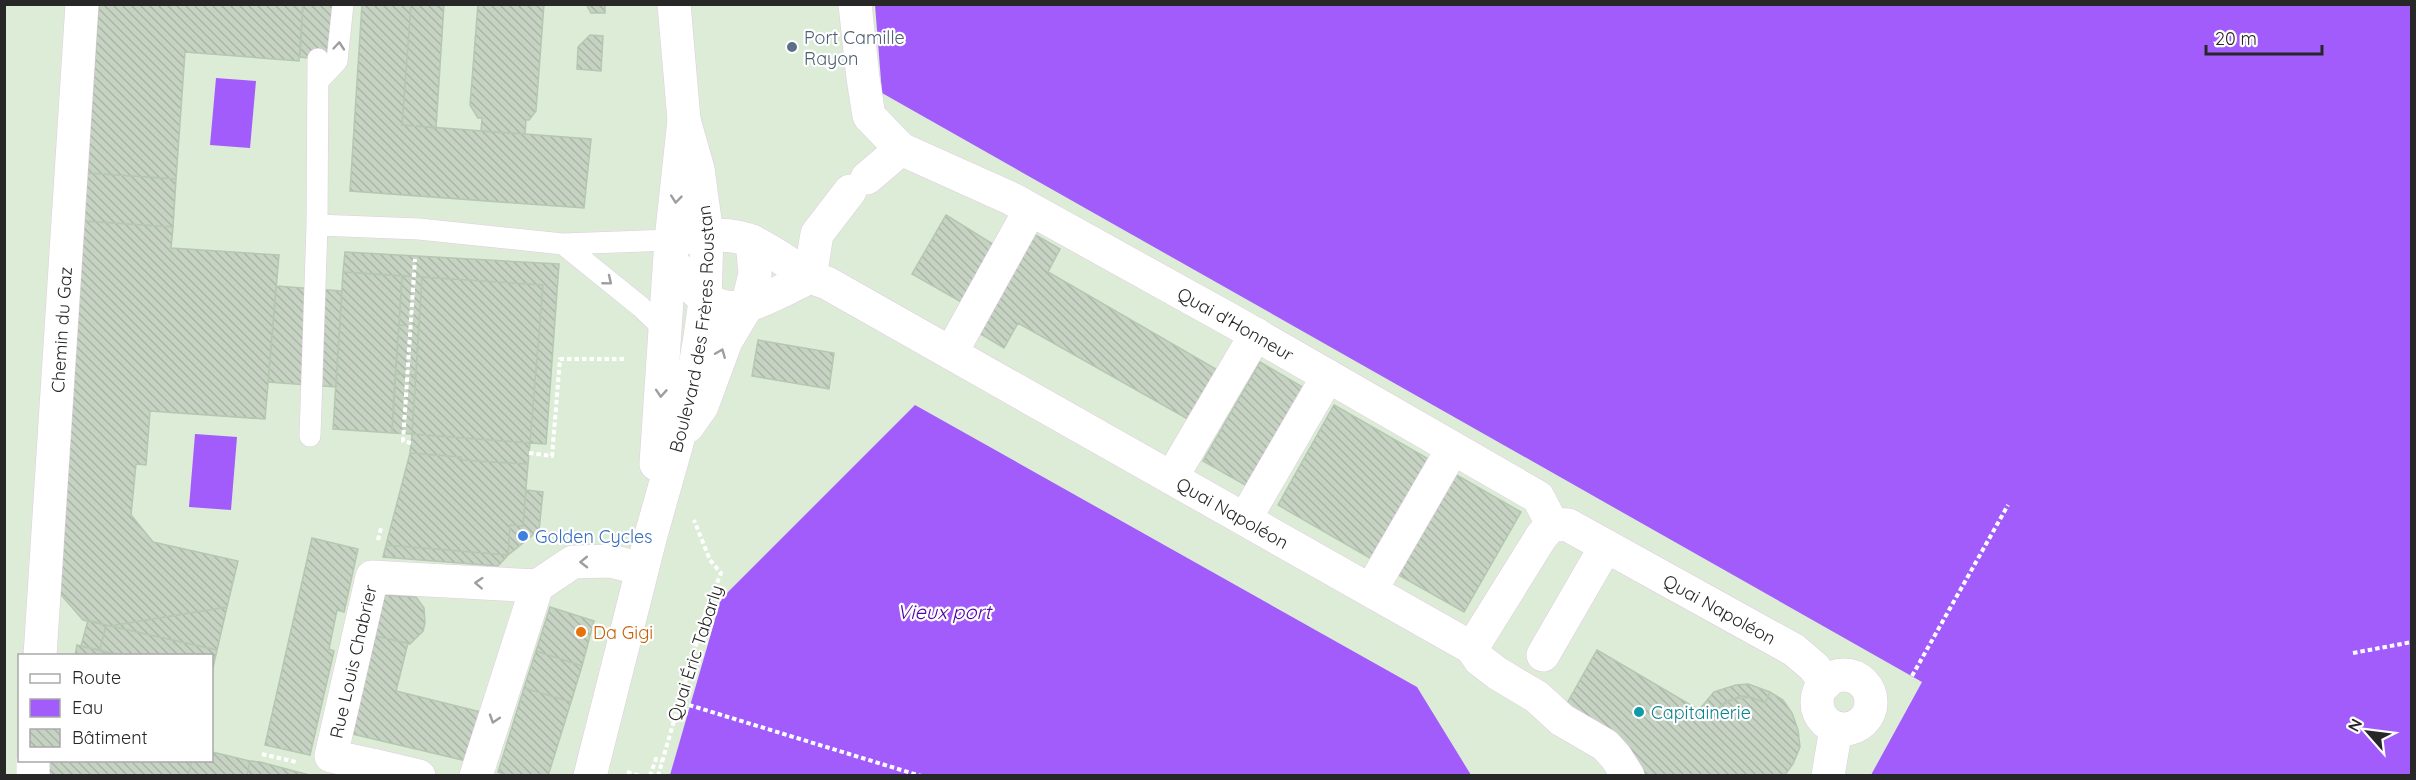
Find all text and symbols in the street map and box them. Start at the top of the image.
scale bar [2206,18,2322,56]
place label: Port Camille Rayon [804,26,905,70]
text: 20 m [2215,27,2257,50]
marker: Port Camille Rayon [785,40,799,54]
one-way arrow [332,42,345,51]
one-way arrow [670,194,683,204]
street label: Boulevard des Frères Roustan [663,204,719,455]
street label: Chemin du Gaz [45,266,77,394]
one-way arrow [601,273,612,284]
street label: Quai d'Honneur [1174,282,1298,366]
one-way arrow [714,348,726,359]
one-way arrow [655,389,668,398]
street label: Quai Napoléon [1173,472,1293,553]
place label: Golden Cycles [535,525,653,548]
marker: Golden Cycles [516,529,530,543]
one-way arrow [580,556,589,568]
street label: Quai Napoléon [1659,569,1780,649]
one-way arrow [474,576,483,589]
street label: Rue Louis Chabrier [324,582,381,741]
street label: Quai Éric Tabarly [662,582,728,724]
water label: Vieux port [897,599,993,624]
place label: Da Gigi [593,621,653,644]
marker: Da Gigi [574,625,588,639]
legend [18,654,213,762]
text: Route [72,666,121,689]
text: Eau [72,696,103,719]
place label: Capitainerie [1651,701,1751,724]
north arrow [2338,702,2398,762]
marker: Capitainerie [1632,705,1646,719]
one-way arrow [489,713,501,724]
text: N [2343,715,2366,735]
text: Bâtiment [72,726,148,749]

